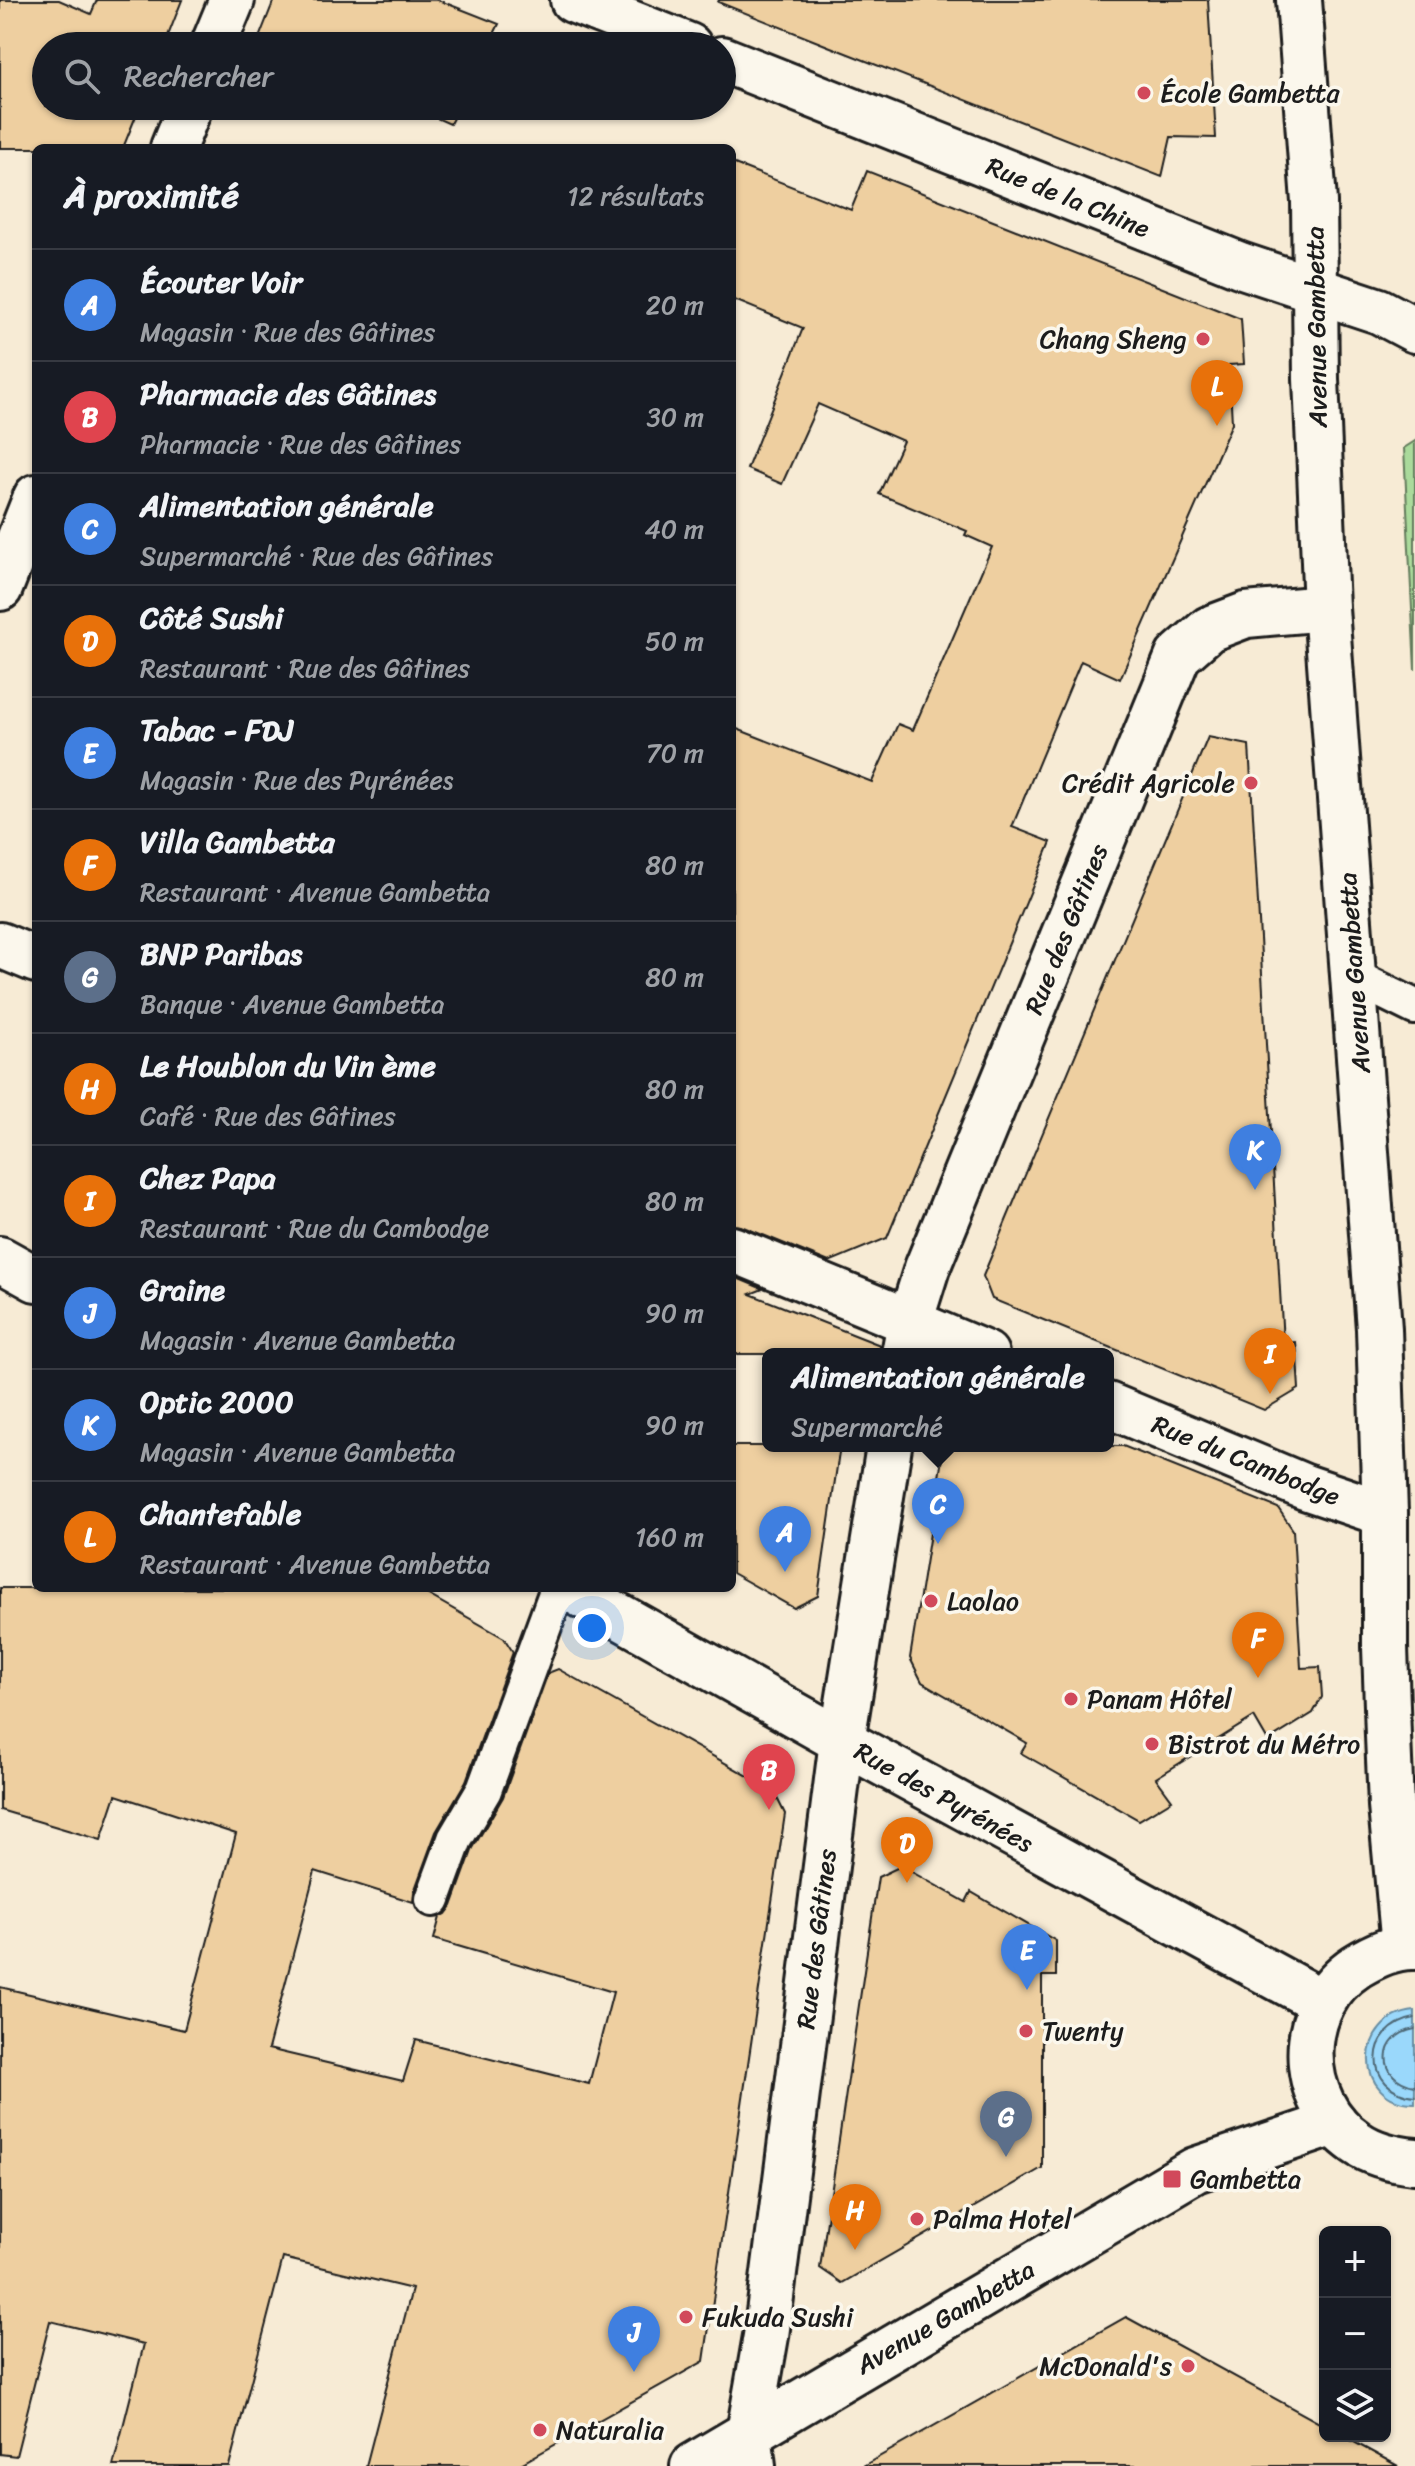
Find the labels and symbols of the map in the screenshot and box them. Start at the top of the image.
place label: École Gambetta [1160,70,1340,116]
marker: École Gambetta [1135,84,1153,102]
street label: Rue de la Chine [979,143,1158,251]
street label: Avenue Gambetta [1291,226,1341,429]
place label: Chang Sheng [1040,316,1187,362]
marker: Chang Sheng [1194,330,1212,348]
pin: L [1191,360,1243,426]
place label: Crédit Agricole [1062,760,1235,806]
marker: Crédit Agricole [1242,774,1260,792]
street label: Rue des Gâtines [1011,836,1121,1022]
street label: Avenue Gambetta [1324,871,1384,1076]
pin: K [1229,1124,1281,1190]
pin: I [1244,1328,1296,1394]
street label: Rue du Cambodge [1145,1401,1348,1519]
pin: C [912,1478,964,1544]
pin: A [759,1506,811,1572]
place label: Laolao [947,1578,1019,1624]
marker: Laolao [922,1592,940,1610]
your location [572,1608,612,1648]
pin: F [1232,1612,1284,1678]
place label: Panam Hôtel [1087,1676,1232,1722]
marker: Panam Hôtel [1062,1690,1080,1708]
place label: Bistrot du Métro [1168,1721,1360,1767]
street label: Rue des Pyrénées [846,1729,1043,1866]
marker: Bistrot du Métro [1143,1735,1161,1753]
pin: B [743,1744,795,1810]
pin: D [881,1817,933,1883]
street label: Rue des Gâtines [782,1846,850,2032]
pin: E [1001,1924,1053,1990]
place label: Twenty [1042,2008,1124,2054]
marker: Twenty [1017,2022,1035,2040]
pin: G [980,2091,1032,2157]
place label: Gambetta [1190,2156,1301,2202]
marker: Gambetta [1161,2168,1183,2190]
pin: H [829,2184,881,2250]
place label: Palma Hotel [933,2196,1072,2242]
marker: Palma Hotel [908,2210,926,2228]
street label: Avenue Gambetta [846,2247,1044,2388]
place label: Fukuda Sushi [702,2294,854,2340]
pin: J [608,2306,660,2372]
marker: Fukuda Sushi [677,2308,695,2326]
place label: McDonald's [1039,2343,1172,2389]
marker: McDonald's [1179,2357,1197,2375]
place label: Naturalia [556,2407,665,2453]
marker: Naturalia [531,2421,549,2439]

